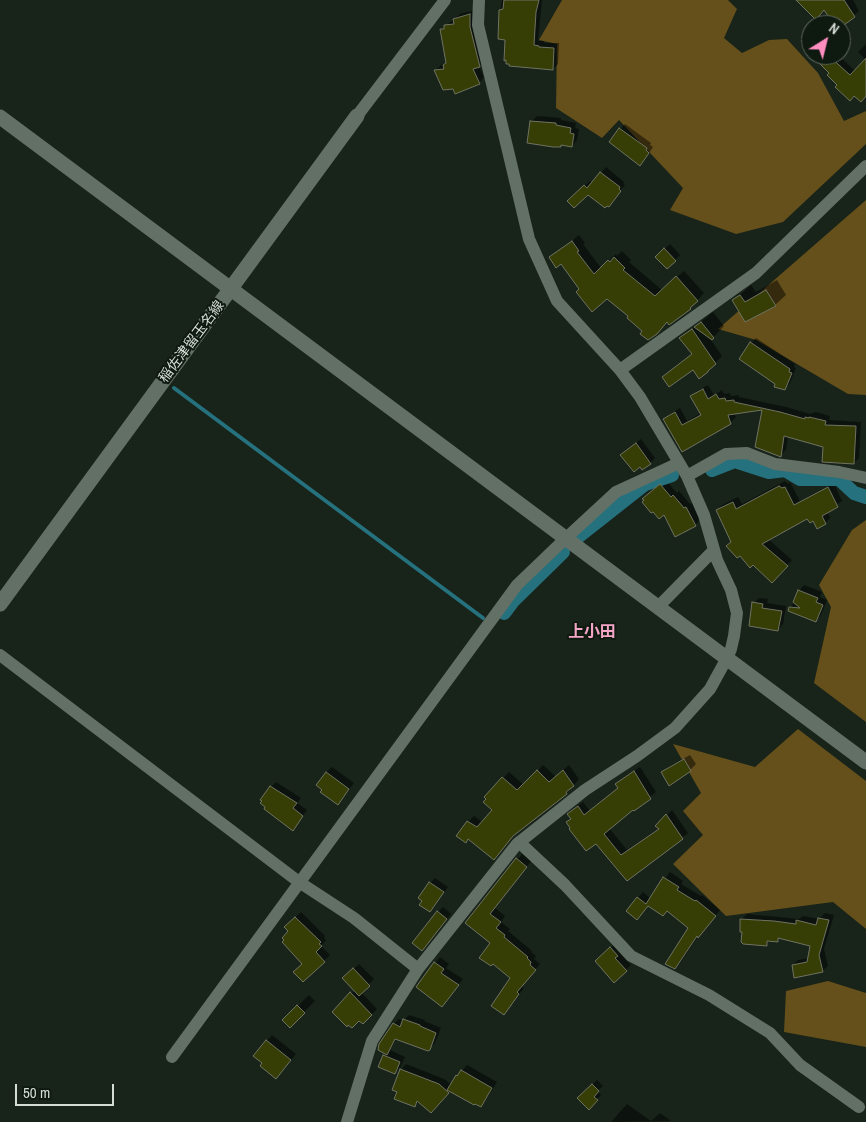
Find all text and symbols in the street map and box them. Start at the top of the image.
north arrow [801,15,851,65]
text: N [826,19,843,38]
street label: 稲佐津留玉名線 [156,298,228,386]
district label: 上小田 [568,623,616,643]
scale bar [18,1074,116,1106]
text: 50 m [23,1082,50,1103]

